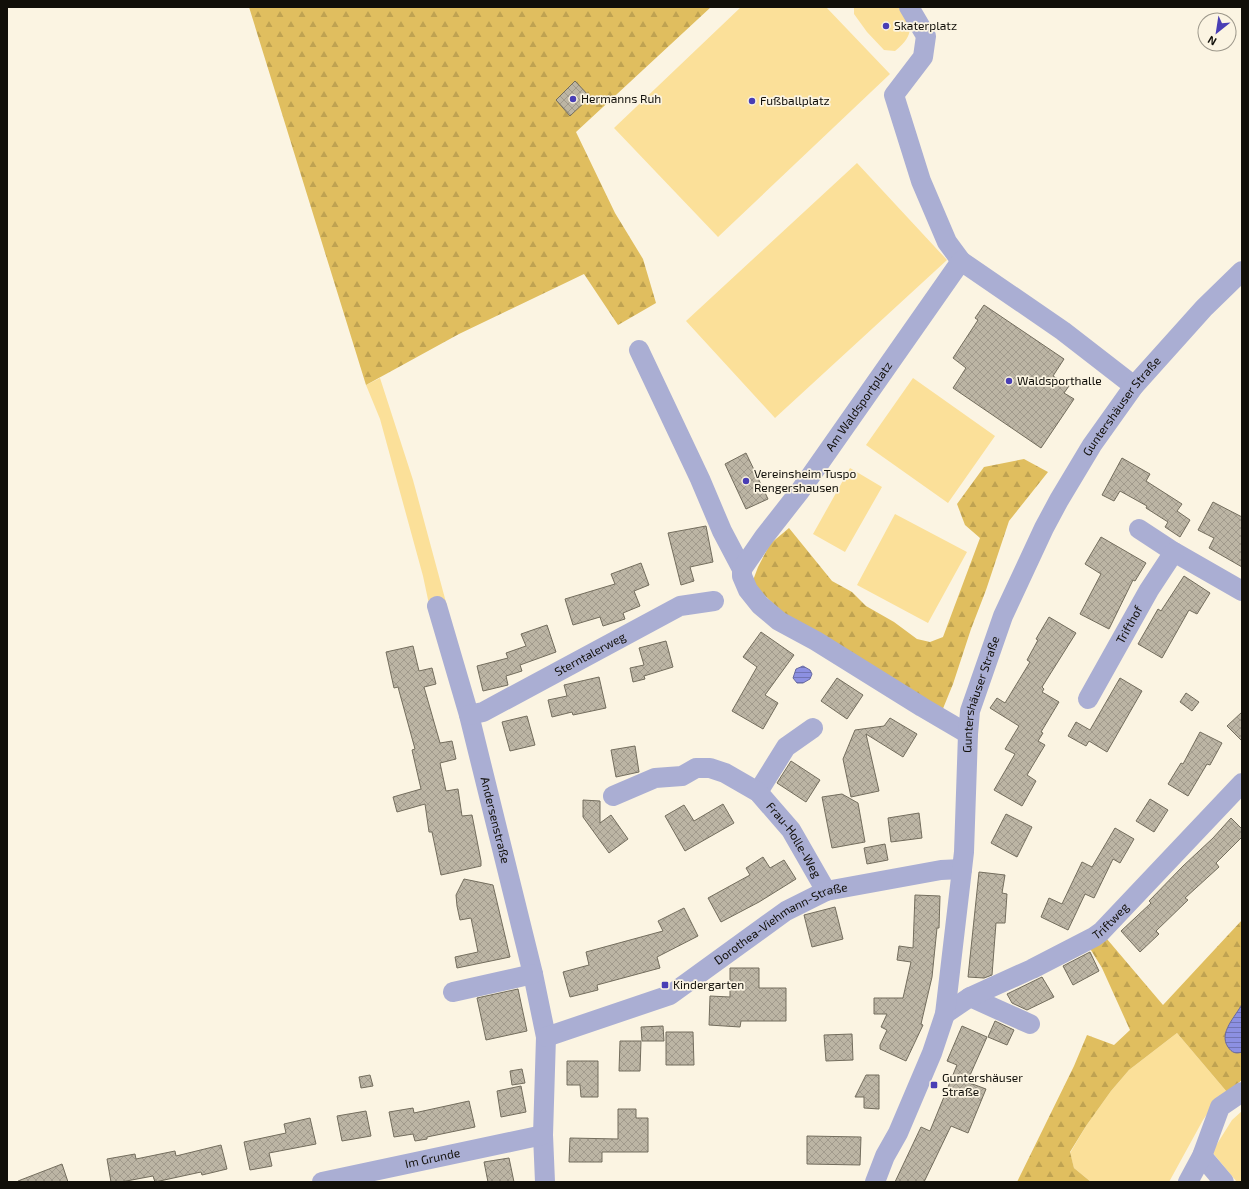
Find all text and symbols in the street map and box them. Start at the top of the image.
north arrow [1197,12,1237,52]
place label: Skaterplatz [894,18,957,32]
marker: Skaterplatz [881,21,891,31]
text: N [1205,33,1218,49]
place label: Hermanns Ruh [581,91,661,105]
place label: Fußballplatz [760,93,830,107]
marker: Hermanns Ruh [568,94,578,104]
marker: Fußballplatz [747,96,757,106]
street label: Guntershäuser Straße [1079,353,1163,458]
street label: Am Waldsportplatz [822,358,894,453]
place label: Waldsporthalle [1017,373,1102,387]
marker: Waldsporthalle [1004,376,1014,386]
place label: Vereinsheim Tuspo Rengershausen [754,466,857,494]
marker: Vereinsheim Tuspo Rengershausen [741,476,751,486]
street label: Trifthof [1112,603,1145,646]
street label: Sterntalerweg [552,629,628,678]
street label: Guntershäuser Straße [959,634,1002,753]
street label: Andersenstraße [479,775,513,865]
street label: Frau-Holle-Weg [764,799,825,880]
street label: Dorothea-Viehmann-Straße [711,879,849,967]
street label: Triftweg [1089,899,1131,942]
place label: Kindergarten [673,977,744,991]
marker: Kindergarten [660,980,670,990]
place label: Guntershäuser Straße [942,1070,1023,1098]
marker: Guntershäuser Straße [929,1080,939,1090]
street label: Im Grunde [404,1145,461,1170]

